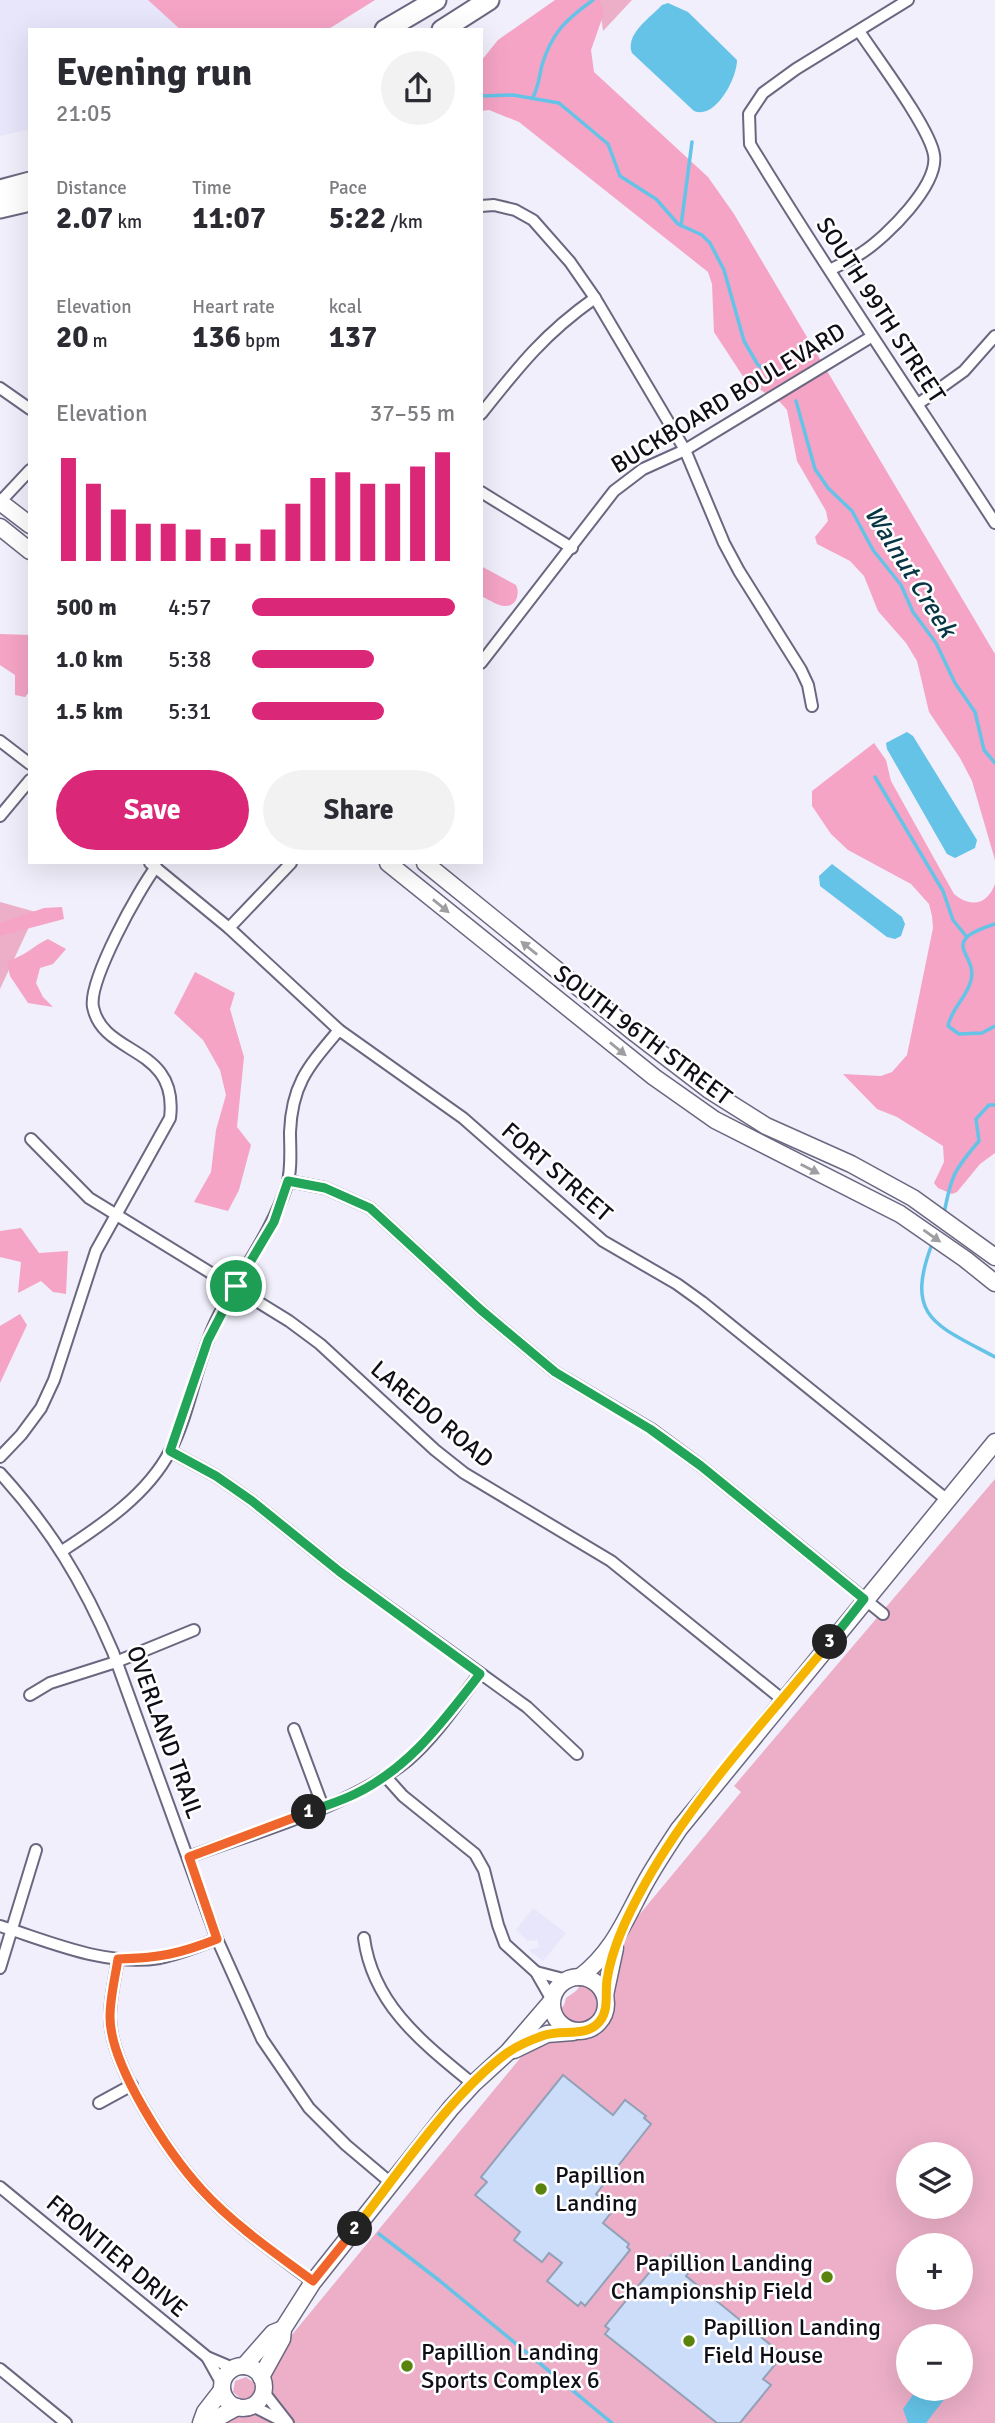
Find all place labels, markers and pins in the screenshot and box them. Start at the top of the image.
pin [206,1256,266,1316]
pin: 3 [812,1624,848,1660]
pin: 1 [292,1794,326,1829]
place label: Papillion Landing [555,2160,645,2218]
marker: Papillion Landing [533,2181,549,2197]
pin: 2 [338,2212,372,2246]
place label: Papillion Landing Championship Field [611,2248,813,2306]
marker: Papillion Landing Championship Field [819,2269,835,2285]
place label: Papillion Landing Field House [703,2312,881,2370]
marker: Papillion Landing Field House [681,2333,697,2349]
place label: Papillion Landing Sports Complex 6 [421,2337,600,2395]
marker: Papillion Landing Sports Complex 6 [399,2358,415,2374]

